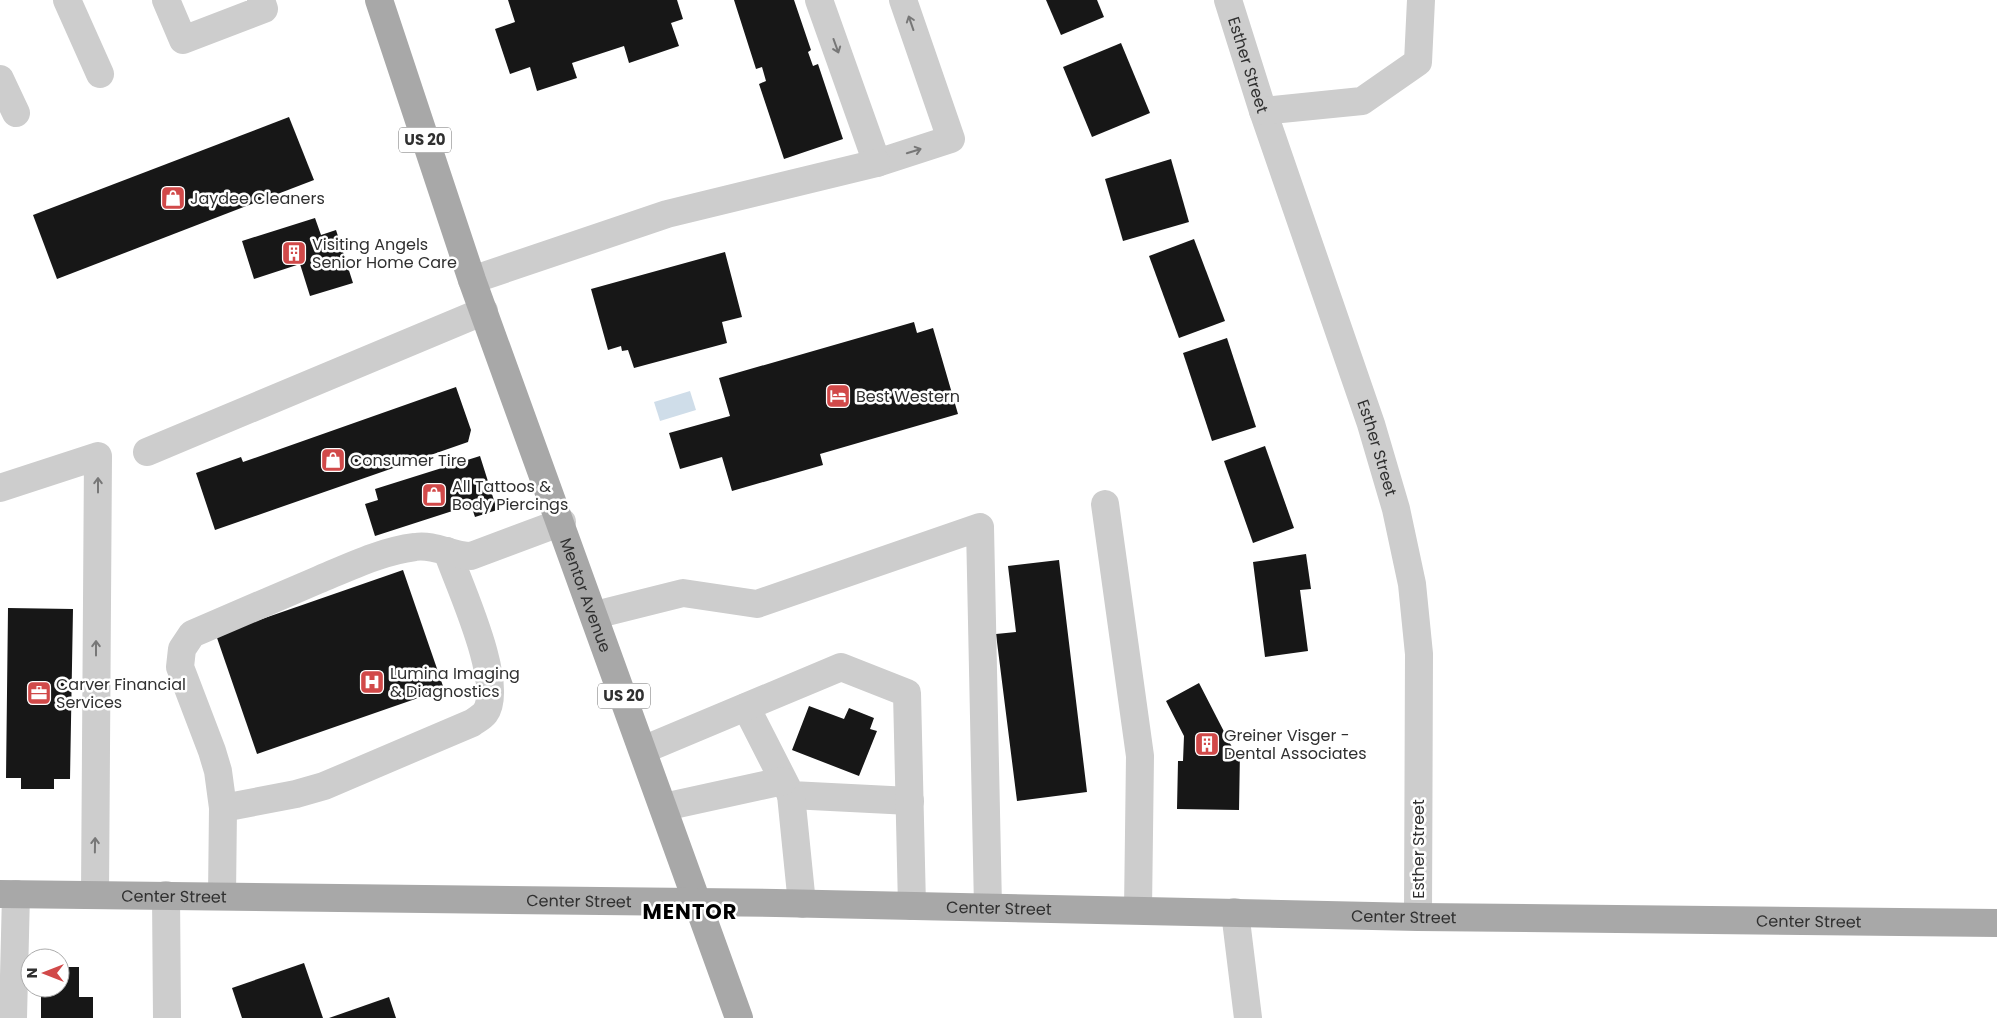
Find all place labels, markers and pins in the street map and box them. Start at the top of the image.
shop icon: Jaydee Cleaners [160,185,186,211]
place label: Jaydee Cleaners [190,187,325,210]
place label: Visiting Angels Senior Home Care [312,233,457,274]
building icon: Visiting Angels Senior Home Care [281,240,307,266]
hotel icon: Best Western [825,383,851,409]
place label: Best Western [856,385,960,408]
shop icon: Consumer Tire [320,447,346,473]
place label: Consumer Tire [350,449,467,472]
place label: All Tattoos & Body Piercings [452,475,568,516]
shop icon: All Tattoos & Body Piercings [421,482,447,508]
place label: Lumina Imaging & Diagnostics [390,662,520,703]
hospital icon: Lumina Imaging & Diagnostics [359,669,385,695]
place label: Carver Financial Services [56,673,186,714]
office icon: Carver Financial Services [26,680,52,706]
place label: Greiner Visger - Dental Associates [1224,724,1367,765]
building icon: Greiner Visger - Dental Associates [1194,731,1220,757]

